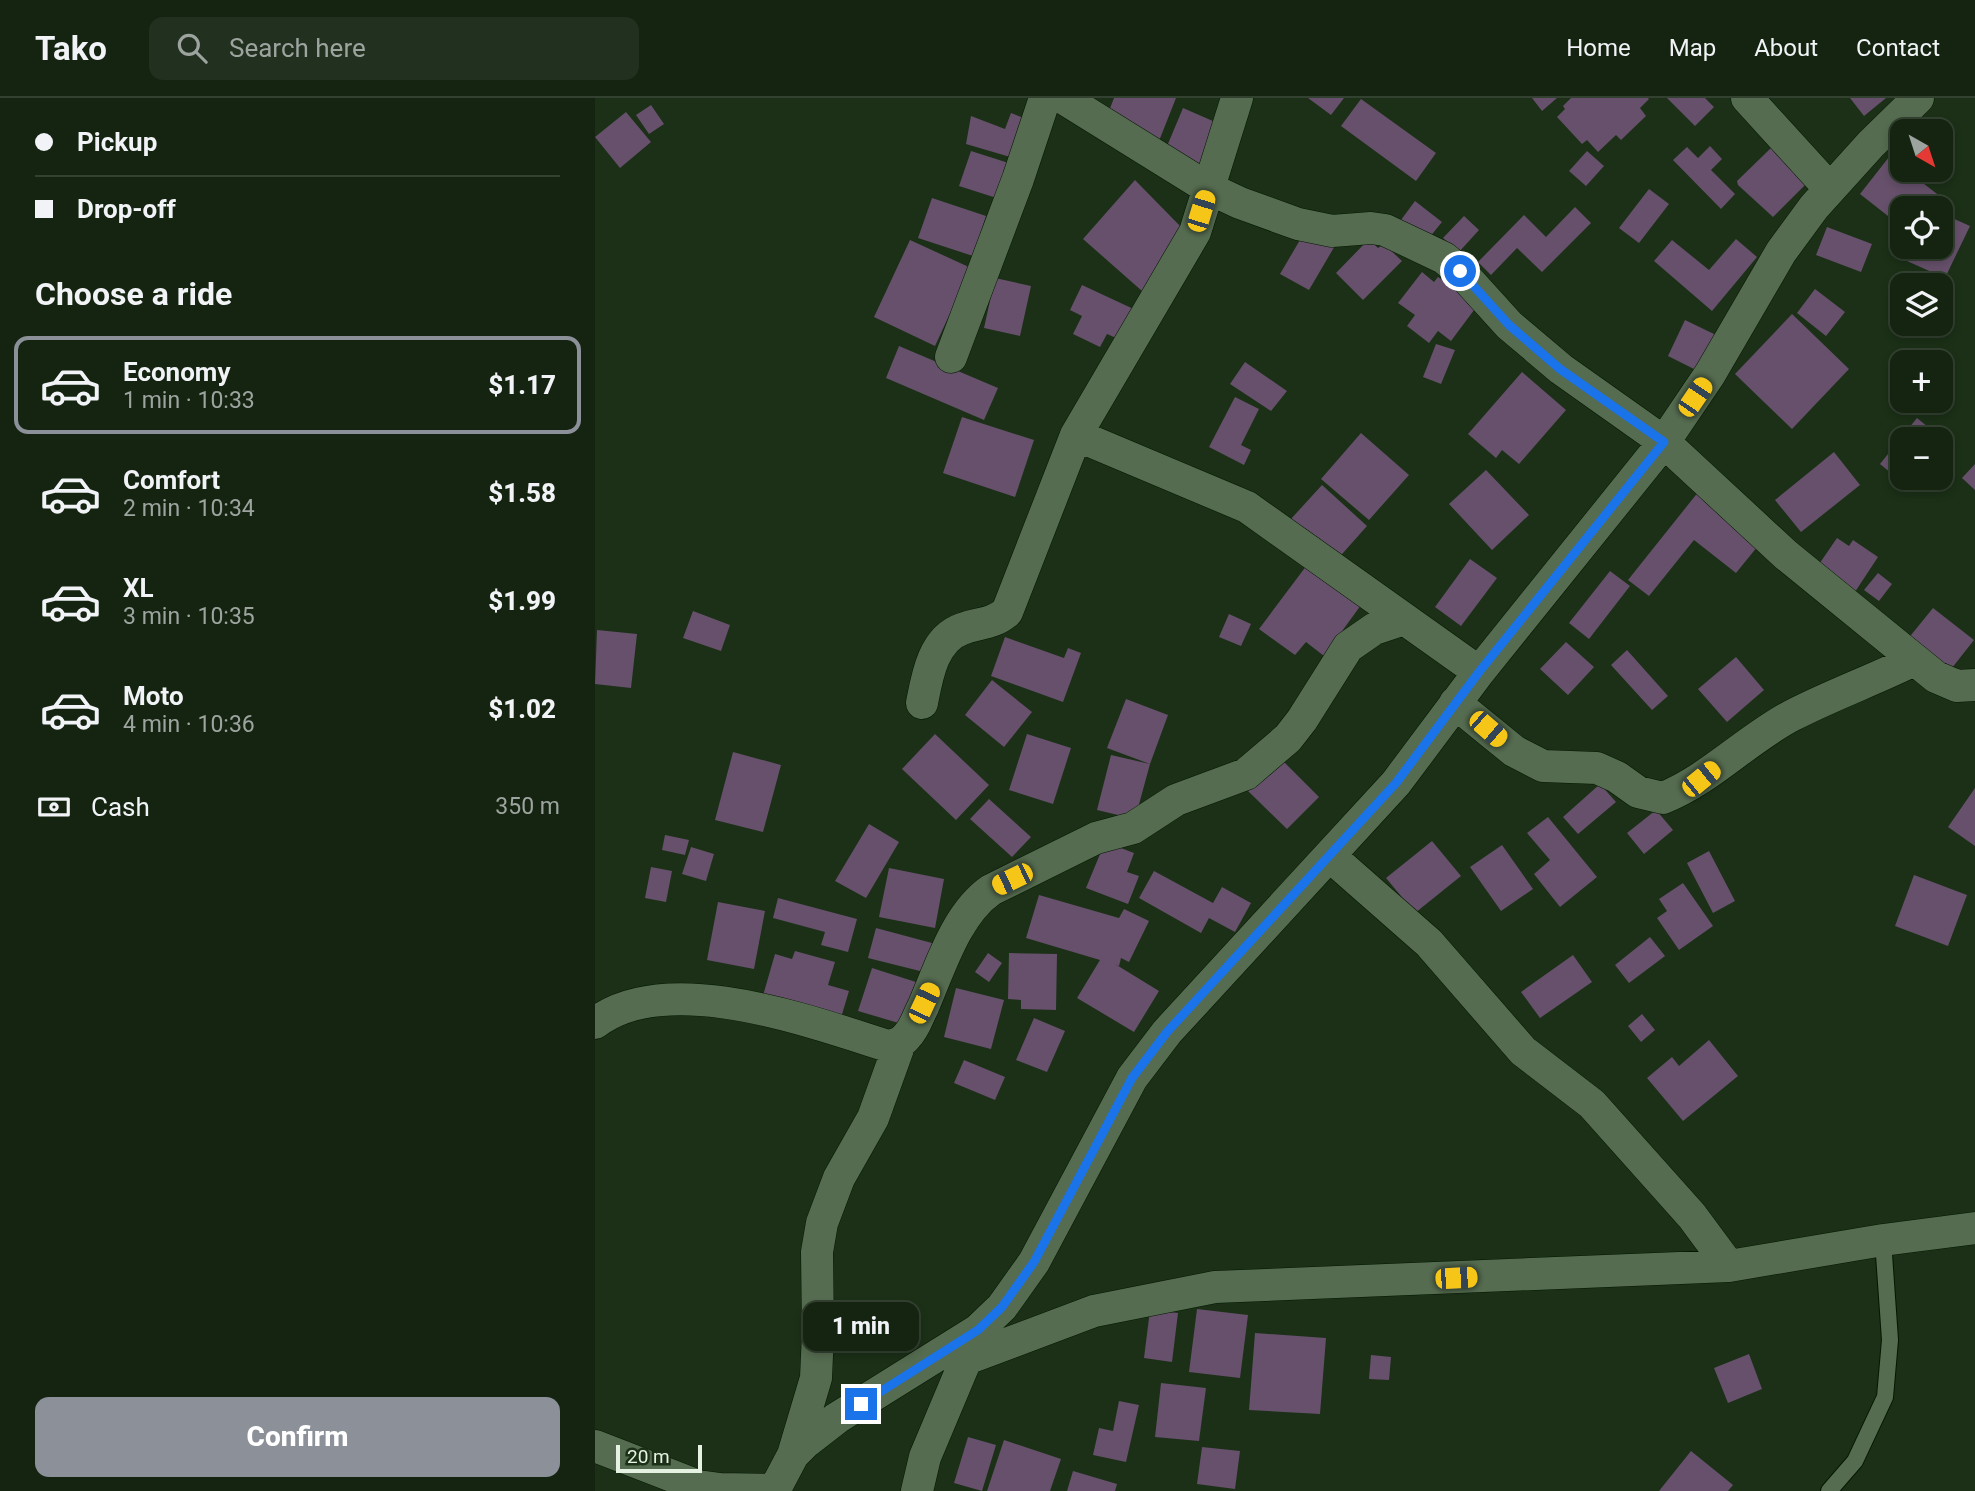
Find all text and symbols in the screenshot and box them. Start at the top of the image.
search box [149,17,639,80]
text: Tako [35,29,107,68]
icon: search [173,29,211,67]
text: Search here [229,33,366,63]
text: Home [1566,34,1631,62]
text: Map [1669,34,1716,62]
text: About [1754,34,1818,62]
text: Contact [1856,34,1940,62]
north arrow [1890,119,1953,182]
map controls [1890,119,1953,490]
text: Pickup [77,127,157,157]
car [1185,188,1218,234]
text: Drop-off [77,194,176,224]
button: locate [1890,196,1953,259]
route start [1444,255,1476,287]
button: layers [1890,273,1953,336]
text: Choose a ride [35,275,232,313]
button: + [1890,350,1953,413]
icon: car [39,354,102,417]
text: Economy [123,357,230,387]
text: $1.17 [488,370,556,400]
car [1675,374,1716,420]
text: 1 min · 10:33 [123,387,255,414]
button: − [1890,427,1953,490]
icon: car [39,462,102,525]
text: Comfort [123,465,220,495]
text: $1.58 [488,478,556,508]
text: 2 min · 10:34 [123,495,255,522]
icon: car [39,570,102,633]
text: XL [123,573,154,603]
text: $1.99 [488,586,556,616]
text: 3 min · 10:35 [123,603,255,630]
icon: car [39,678,102,741]
text: Moto [123,681,184,711]
text: $1.02 [488,694,556,724]
car [1466,707,1511,751]
text: 4 min · 10:36 [123,711,255,738]
car [1679,758,1724,800]
icon: cash [35,788,73,826]
text: Cash [91,792,150,822]
text: 350 m [495,793,560,820]
car [989,860,1036,898]
car [906,980,943,1026]
car [1435,1266,1478,1290]
callout: 1 min [803,1302,919,1352]
text: 1 min [832,1313,890,1340]
route end [845,1388,877,1420]
button: Confirm [35,1397,560,1477]
scale bar [616,1442,702,1474]
text: 20 m [627,1445,670,1468]

